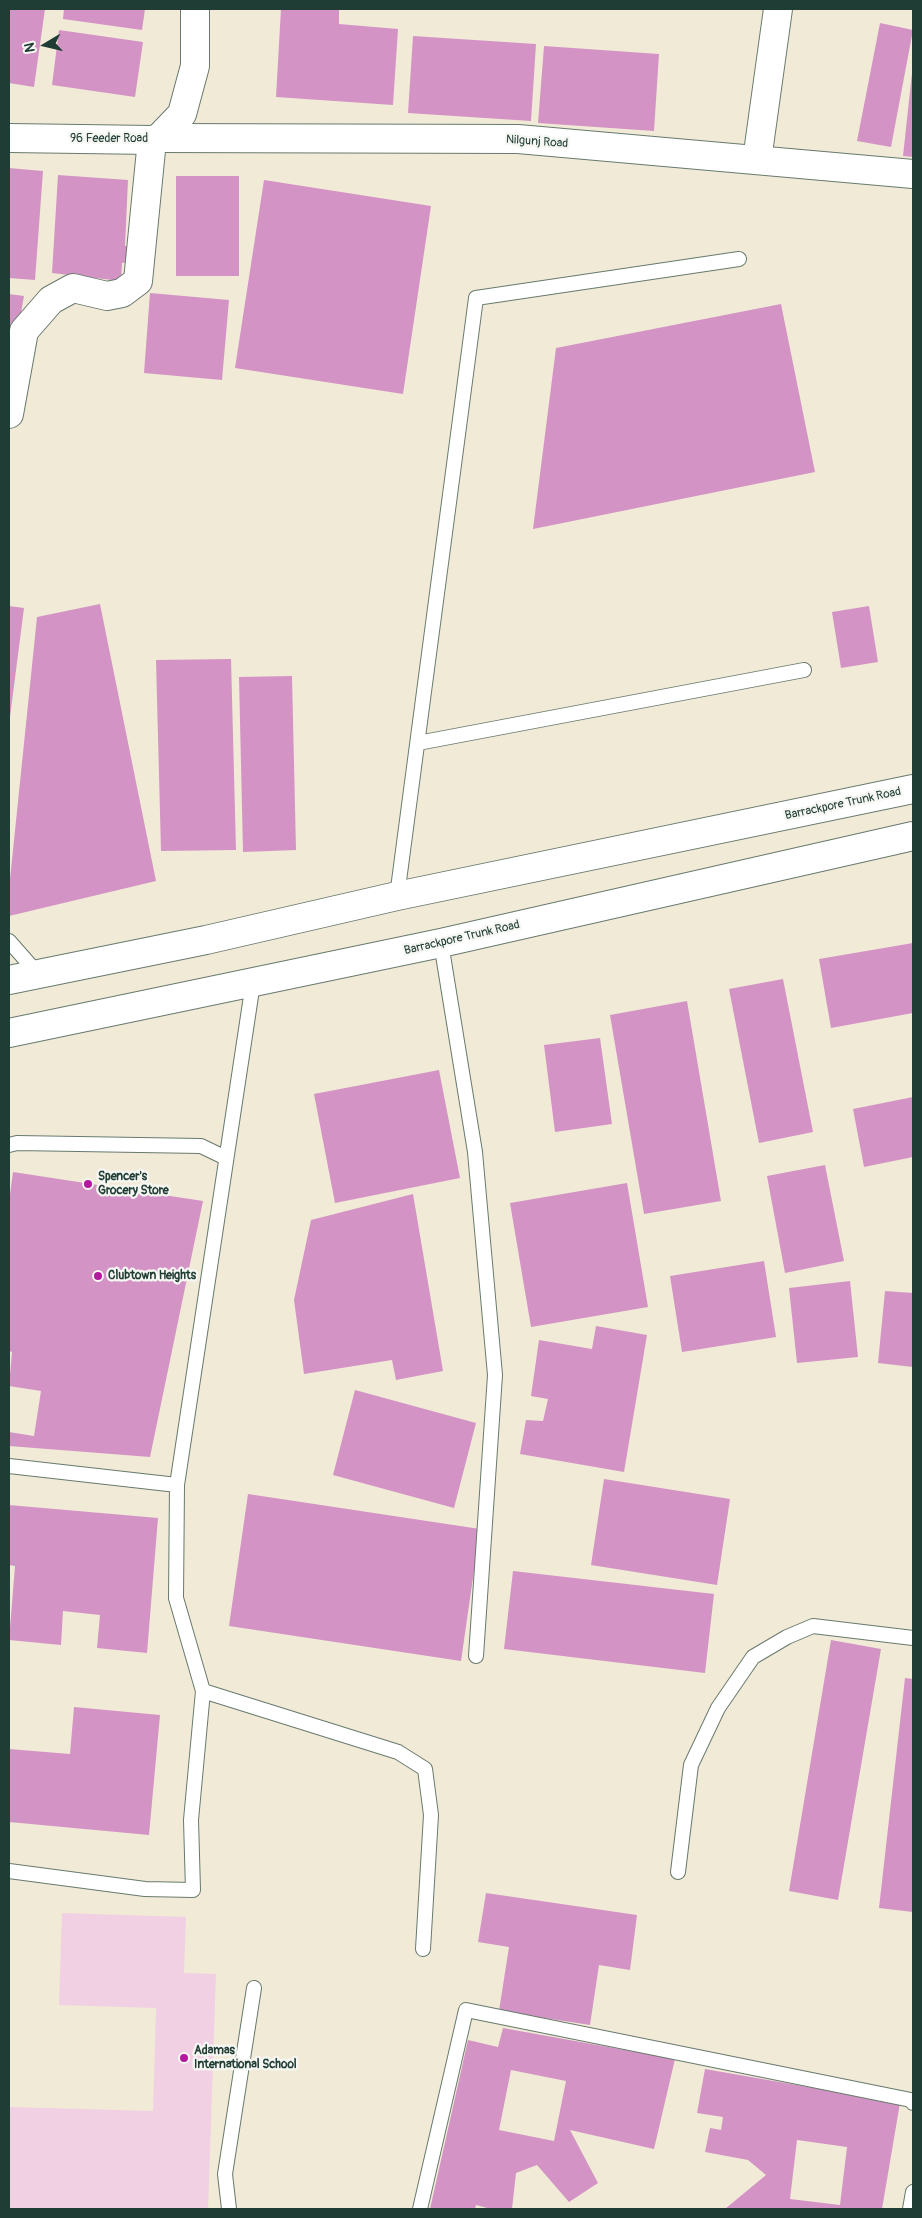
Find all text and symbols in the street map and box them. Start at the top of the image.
north arrow [20,20,70,70]
text: N [21,41,39,53]
street label: 96 Feeder Road [70,132,148,146]
street label: Nilgunj Road [505,133,569,151]
street label: Barrackpore Trunk Road [784,785,902,823]
street label: Barrackpore Trunk Road [403,918,521,958]
place label: Spencer's Grocery Store [98,1170,169,1198]
marker: Spencer's Grocery Store [82,1178,94,1190]
place label: Clubtown Heights [108,1269,196,1283]
marker: Clubtown Heights [92,1270,104,1282]
place label: Adamas International School [194,2044,297,2072]
marker: Adamas International School [178,2052,190,2064]

